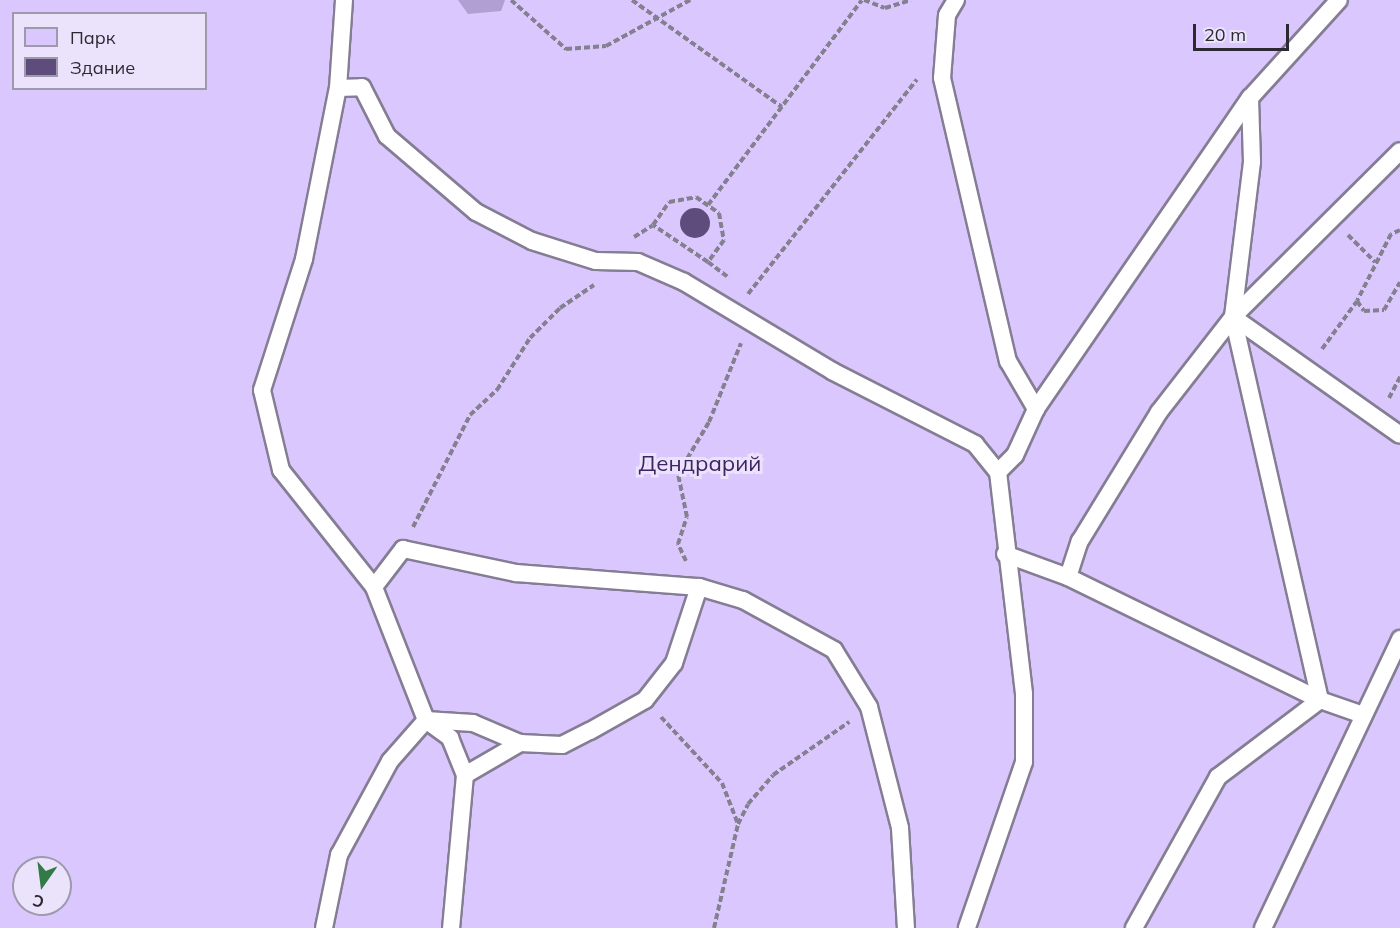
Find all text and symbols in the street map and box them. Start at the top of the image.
legend [12,12,207,90]
scale bar [1196,12,1292,50]
text: 20 m [1204,23,1246,46]
text: Парк [70,26,115,49]
text: Здание [70,56,135,79]
park label: Дендрарий [639,451,761,477]
north arrow [12,856,72,916]
text: С [30,890,46,913]

